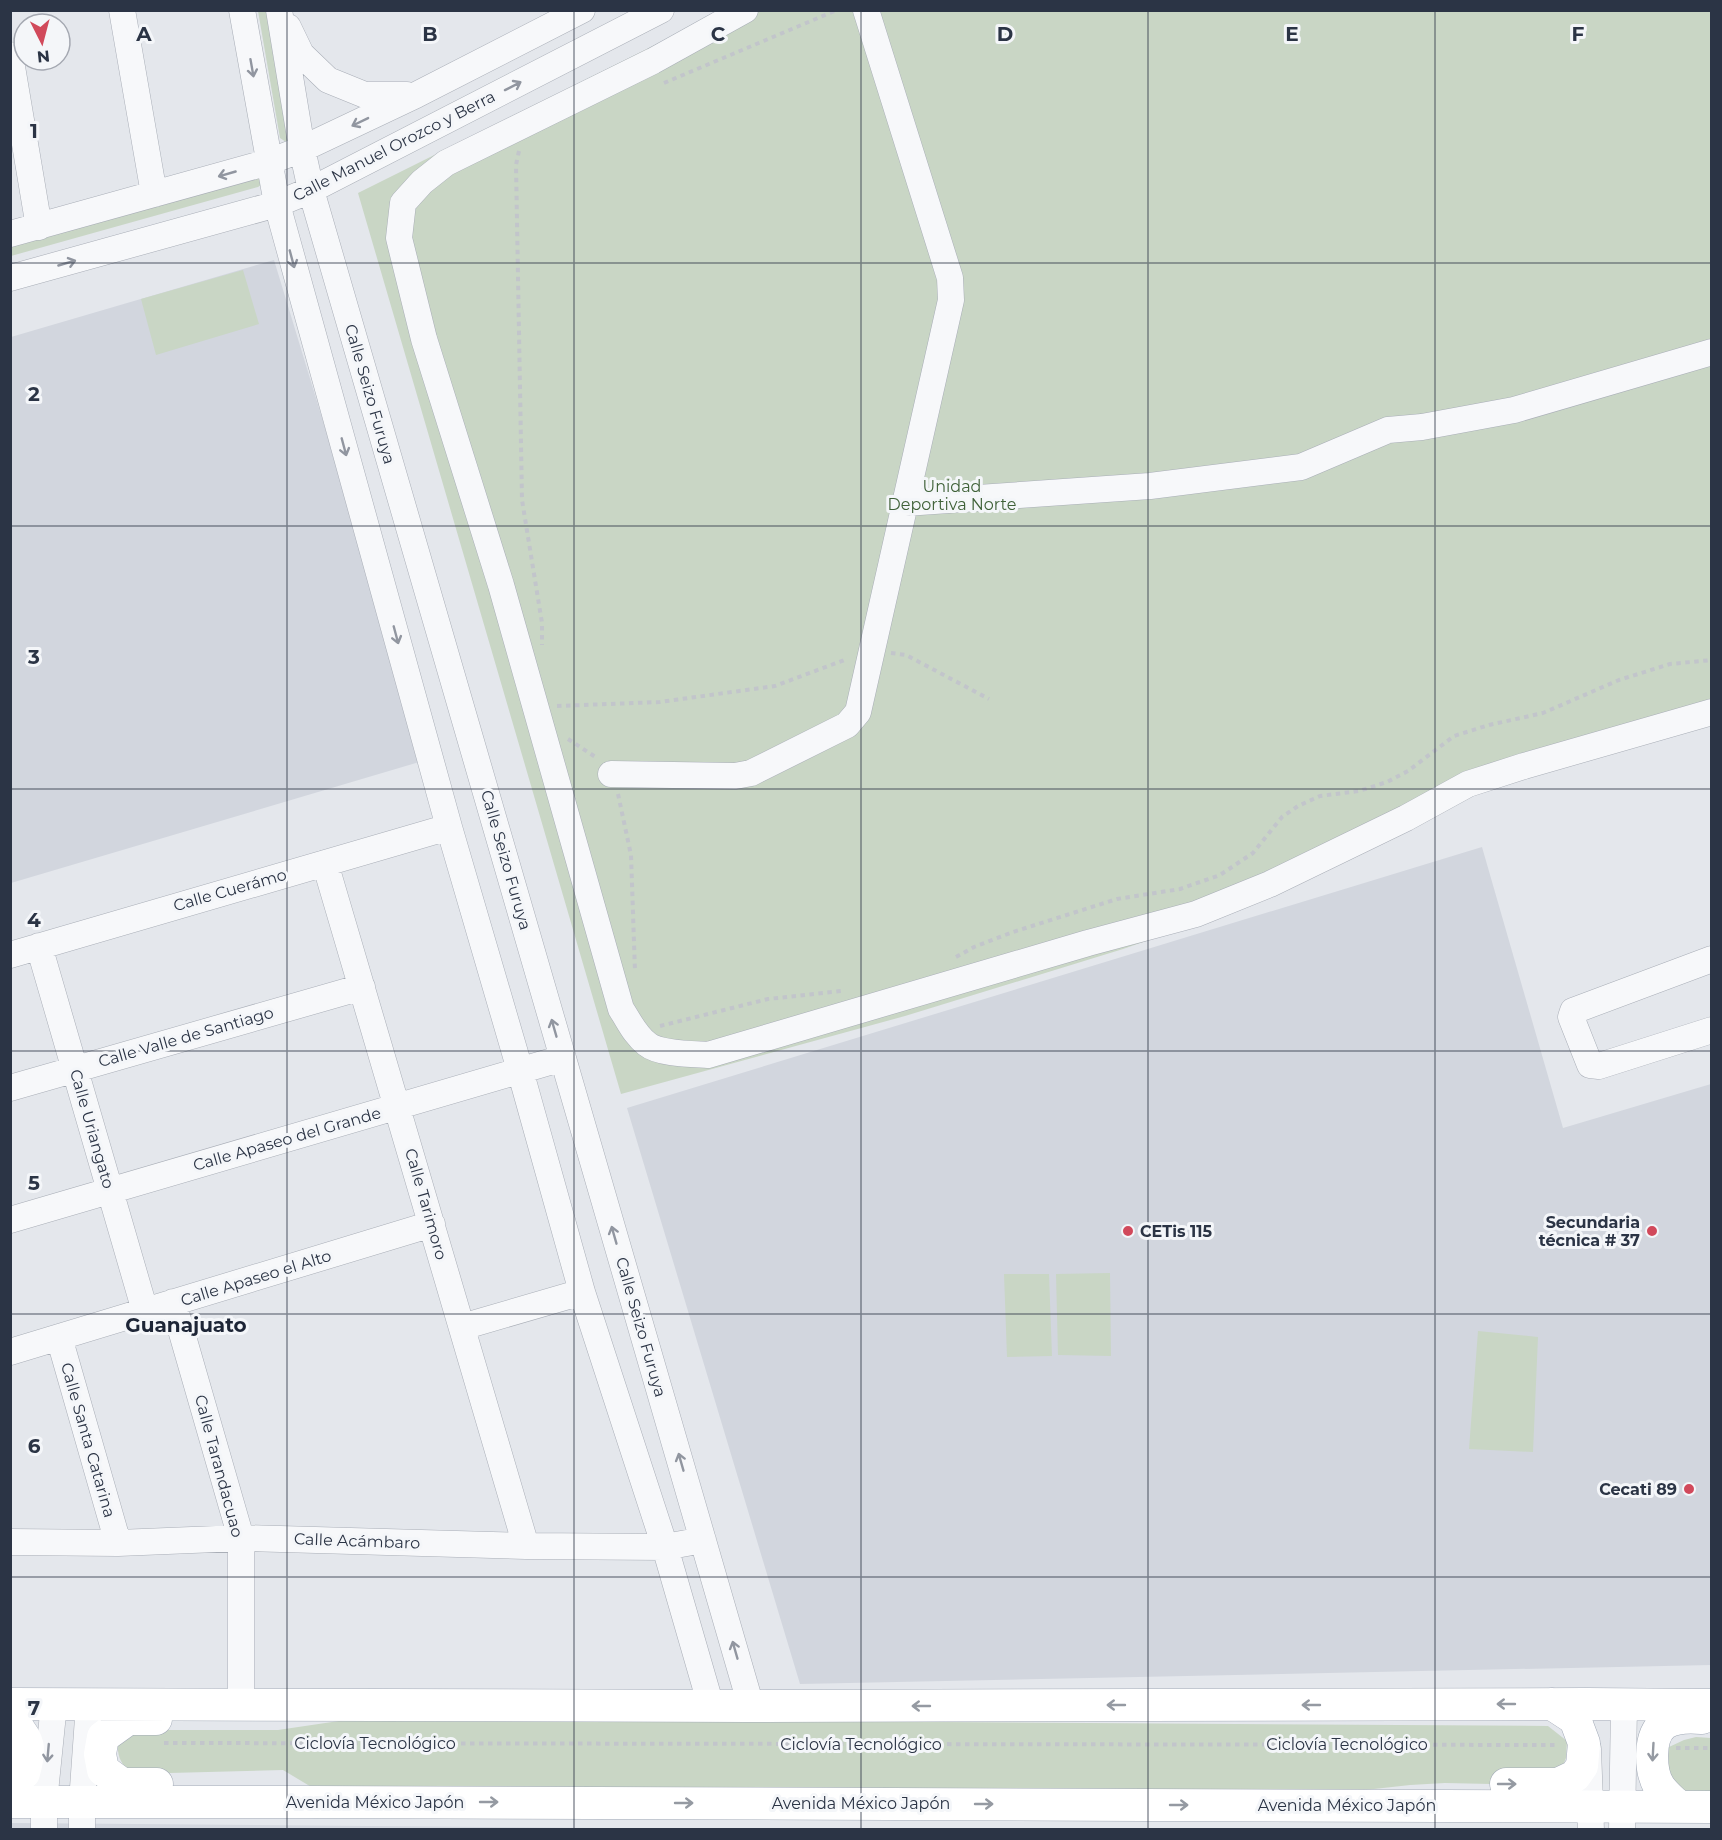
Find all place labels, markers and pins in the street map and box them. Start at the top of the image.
place label: Secundaria técnica # 37 [1539,1213,1640,1250]
place label: CETis 115 [1140,1222,1213,1241]
marker: CETis 115 [1121,1224,1135,1238]
marker: Secundaria técnica # 37 [1645,1224,1659,1238]
place label: Cecati 89 [1599,1480,1677,1499]
marker: Cecati 89 [1682,1482,1696,1496]

